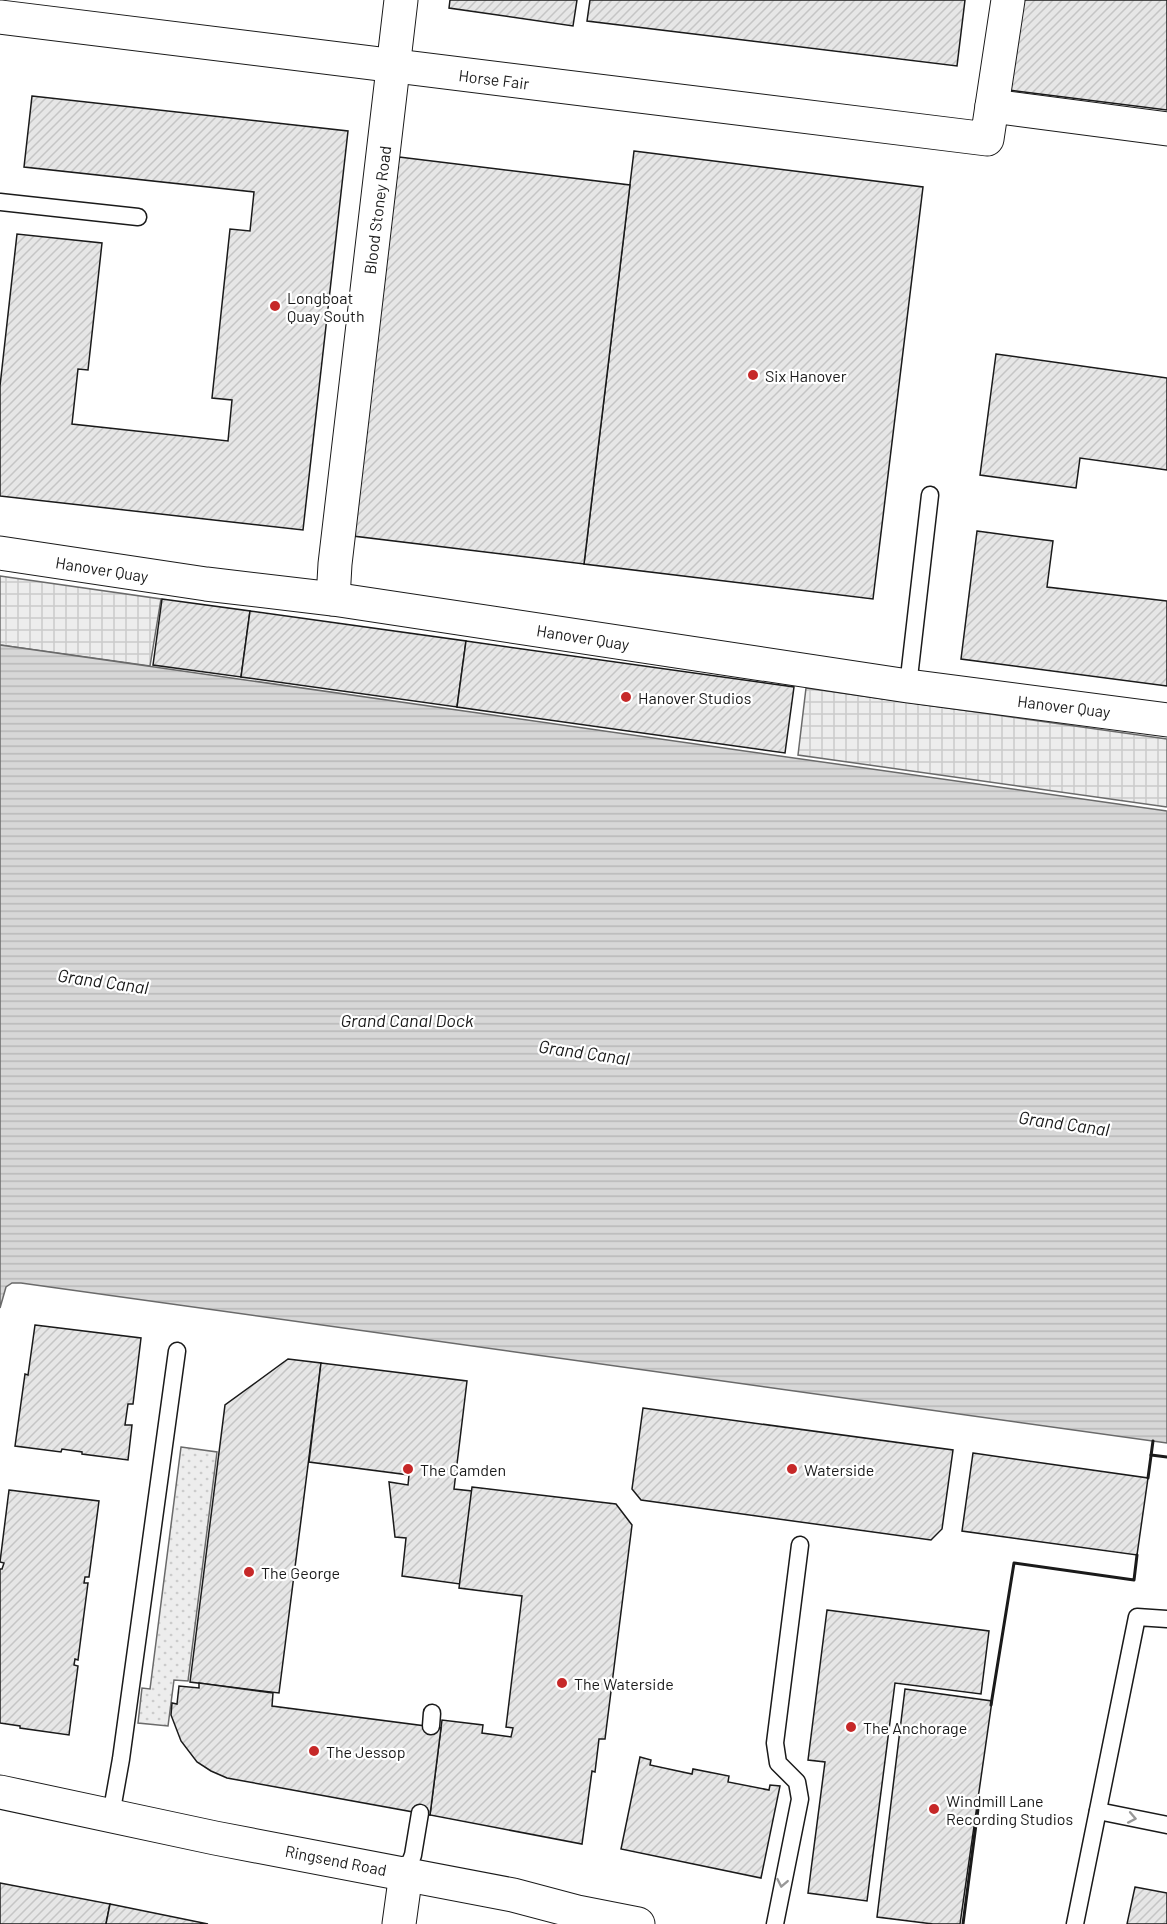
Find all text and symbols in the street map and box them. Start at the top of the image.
street label: Horse Fair [458,65,531,93]
street label: Blood Stoney Road [360,145,394,275]
place label: Longboat Quay South [287,288,365,325]
marker: Longboat Quay South [268,299,282,313]
place label: Six Hanover [765,366,847,385]
marker: Six Hanover [746,368,760,382]
street label: Hanover Quay [54,552,150,586]
street label: Hanover Quay [535,620,631,654]
place label: Hanover Studios [638,688,751,707]
marker: Hanover Studios [619,690,633,704]
street label: Hanover Quay [1016,691,1112,721]
water label: Grand Canal [56,964,150,998]
water label: Grand Canal Dock [340,1009,474,1031]
water label: Grand Canal [537,1035,631,1069]
water label: Grand Canal [1017,1106,1111,1140]
place label: The Camden [420,1460,506,1479]
place label: Waterside [804,1460,874,1479]
marker: The Camden [401,1462,415,1476]
marker: Waterside [785,1462,799,1476]
place label: The George [261,1563,340,1582]
marker: The George [242,1565,256,1579]
place label: The Waterside [574,1674,674,1693]
marker: The Waterside [555,1676,569,1690]
place label: The Anchorage [863,1718,967,1737]
marker: The Anchorage [844,1720,858,1734]
place label: The Jessop [326,1742,406,1761]
marker: The Jessop [307,1744,321,1758]
place label: Windmill Lane Recording Studios [946,1791,1073,1828]
marker: Windmill Lane Recording Studios [927,1802,941,1816]
one-way arrow [1127,1811,1137,1824]
street label: Ringsend Road [284,1841,388,1879]
one-way arrow [776,1878,789,1888]

